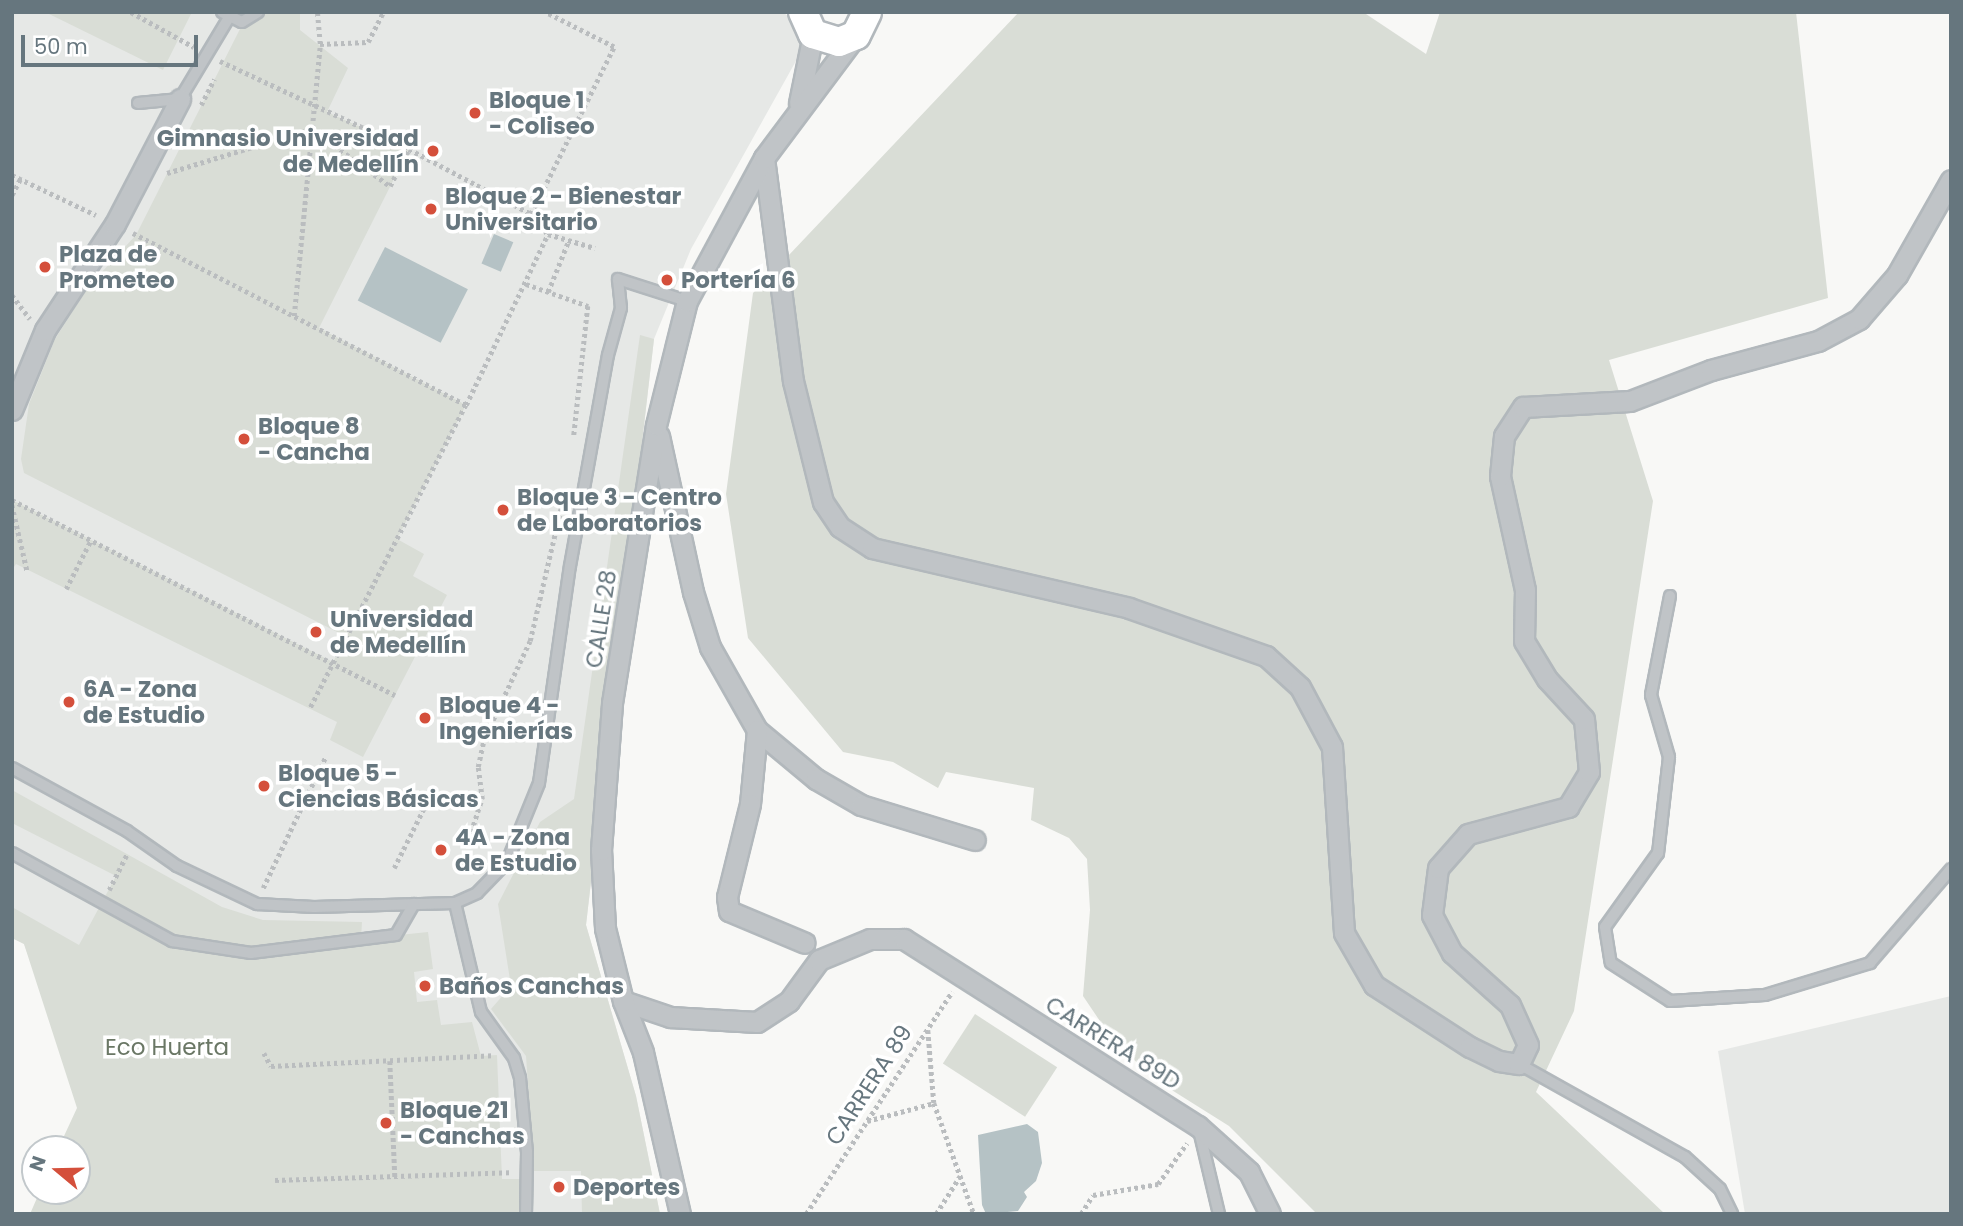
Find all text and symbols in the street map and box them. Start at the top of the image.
scale bar [24,21,201,65]
text: 50 m [34,32,88,61]
place label: Bloque 1 - Coliseo [489,86,595,140]
marker: Bloque 1 - Coliseo [467,105,483,121]
place label: Gimnasio Universidad de Medellín [157,124,419,178]
marker: Gimnasio Universidad de Medellín [425,143,441,159]
place label: Bloque 2 - Bienestar Universitario [445,182,681,236]
marker: Bloque 2 - Bienestar Universitario [423,201,439,217]
place label: Plaza de Prometeo [59,240,175,294]
marker: Plaza de Prometeo [37,259,53,275]
place label: Portería 6 [681,266,796,294]
marker: Portería 6 [659,272,675,288]
place label: Bloque 8 - Cancha [258,412,370,466]
marker: Bloque 8 - Cancha [236,431,252,447]
place label: Bloque 3 - Centro de Laboratorios [517,483,722,537]
marker: Bloque 3 - Centro de Laboratorios [495,502,511,518]
street label: CALLE 28 [580,568,622,670]
place label: Universidad de Medellín [330,605,473,659]
marker: Universidad de Medellín [308,624,324,640]
place label: 6A - Zona de Estudio [83,675,205,729]
place label: Bloque 4 - Ingenierías [439,691,573,745]
marker: 6A - Zona de Estudio [61,694,77,710]
marker: Bloque 4 - Ingenierías [417,710,433,726]
place label: Bloque 5 - Ciencias Básicas [278,759,479,813]
marker: Bloque 5 - Ciencias Básicas [256,778,272,794]
place label: 4A - Zona de Estudio [455,823,577,877]
marker: 4A - Zona de Estudio [433,842,449,858]
place label: Baños Canchas [439,972,624,1000]
marker: Baños Canchas [417,978,433,994]
street label: CARRERA 89D [1040,991,1186,1095]
street label: CARRERA 89 [820,1020,918,1150]
park label: Eco Huerta [105,1033,229,1061]
place label: Bloque 21 - Canchas [400,1096,525,1150]
marker: Bloque 21 - Canchas [378,1115,394,1131]
north arrow [21,1135,91,1205]
text: N [22,1153,53,1175]
place label: Deportes [573,1173,680,1201]
marker: Deportes [551,1179,567,1195]

